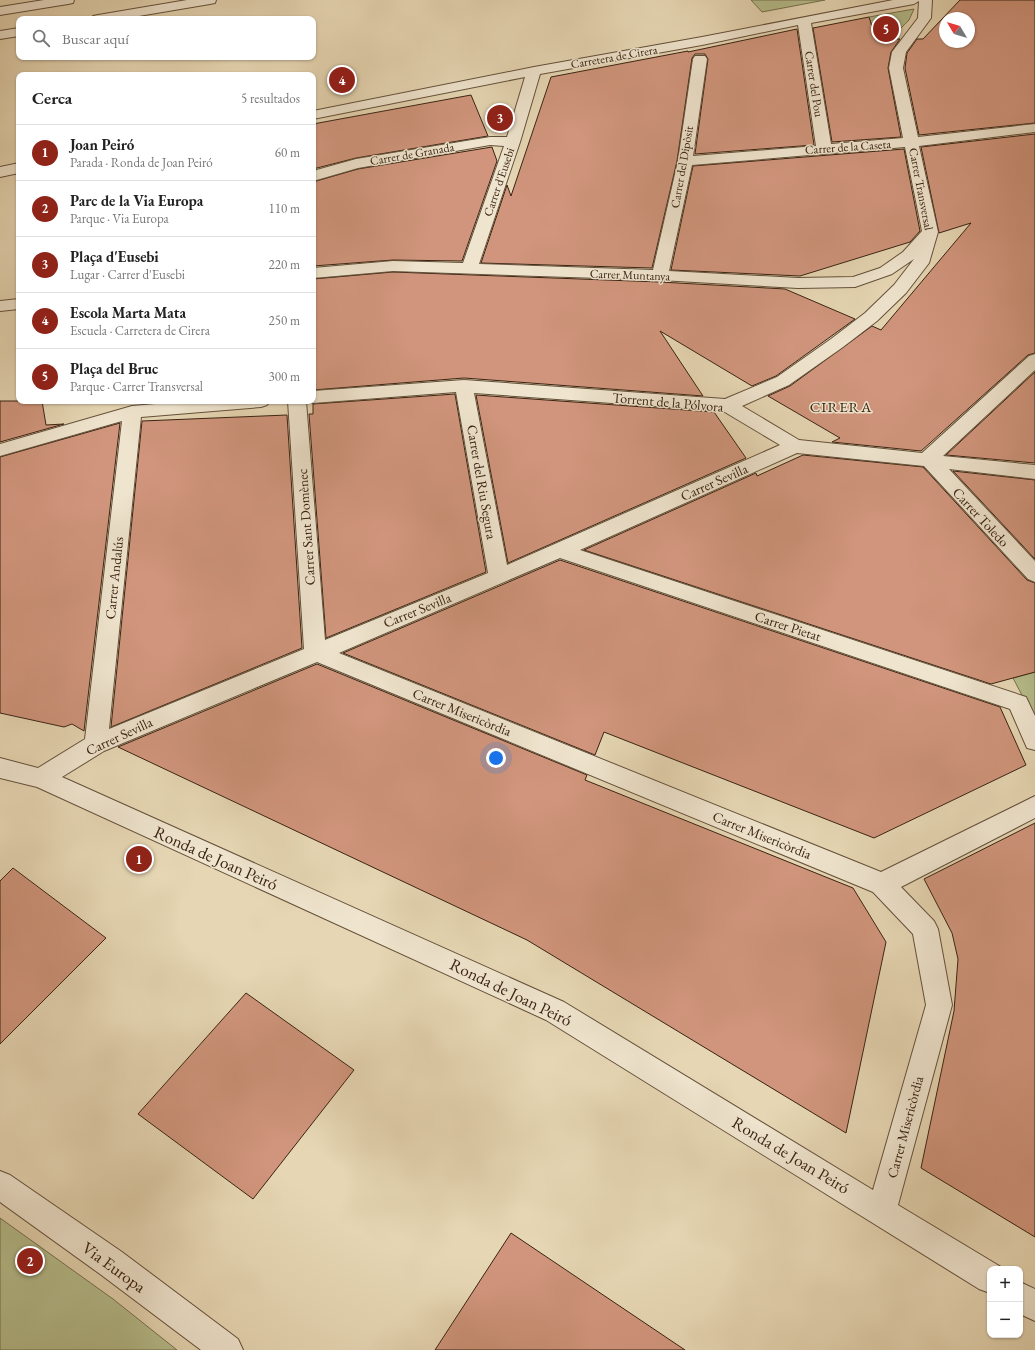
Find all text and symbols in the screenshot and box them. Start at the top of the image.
north arrow [939,12,975,48]
pin: 5 [873,14,899,44]
search box [16,16,316,60]
icon: search [30,27,52,49]
text: Buscar aquí [62,29,129,48]
street label: Carretera de Cirera [569,41,659,72]
street label: Carrer del Pou [801,50,827,119]
pin: 4 [329,65,355,95]
text: Cerca [32,87,72,109]
text: 5 resultados [241,90,300,107]
pin: 3 [487,103,513,133]
street label: Carrer del Dipòsit [667,124,697,209]
text: Joan Peiró [70,135,134,154]
street label: Carrer de la Caseta [805,136,892,158]
street label: Carrer de Granada [369,139,455,169]
text: 1 [42,144,48,161]
text: 60 m [275,144,300,161]
street label: Carrer d'Eusebi [480,145,518,218]
street label: Carrer Transversal [905,147,937,232]
text: Parada · Ronda de Joan Peiró [70,154,213,171]
text: Parc de la Via Europa [70,191,203,210]
text: 2 [42,200,48,217]
text: 110 m [269,200,300,217]
text: Parque · Via Europa [70,210,169,227]
text: Plaça d'Eusebi [70,247,159,266]
text: 3 [42,256,48,273]
text: 220 m [269,256,300,273]
text: Lugar · Carrer d'Eusebi [70,266,185,283]
street label: Carrer Muntanya [590,266,671,284]
text: Escola Marta Mata [70,303,186,322]
text: 4 [42,312,48,329]
text: 250 m [269,312,300,329]
text: Escuela · Carretera de Cirera [70,322,210,339]
text: Plaça del Bruc [70,359,158,378]
text: 5 [42,368,48,385]
text: 300 m [269,368,300,385]
text: Parque · Carrer Transversal [70,378,203,395]
street label: Torrent de la Pólvora [612,388,725,416]
district label: CIRERA [810,397,872,416]
street label: Carrer del Riu Segura [463,423,501,541]
street label: Carrer Sevilla [678,459,751,505]
street label: Carrer Sant Domènec [293,468,319,586]
street label: Carrer Toledo [949,483,1013,551]
street label: Carrer Andalús [101,535,127,620]
street label: Carrer Sevilla [380,588,454,632]
street label: Carrer Pietat [752,607,824,645]
street label: Carrer Misericòrdia [410,684,514,740]
street label: Carrer Sevilla [83,713,156,759]
your location [486,748,506,768]
street label: Carrer Misericòrdia [710,807,814,863]
street label: Ronda de Joan Peiró [151,821,281,895]
pin: 1 [126,844,152,874]
street label: Ronda de Joan Peiró [446,953,576,1031]
street label: Carrer Misericòrdia [883,1074,927,1180]
street label: Ronda de Joan Peiró [728,1111,854,1199]
street label: Via Europa [78,1237,150,1298]
pin: 2 [17,1246,43,1276]
map controls [987,1266,1023,1338]
button: + [987,1266,1023,1302]
button: − [987,1302,1023,1338]

